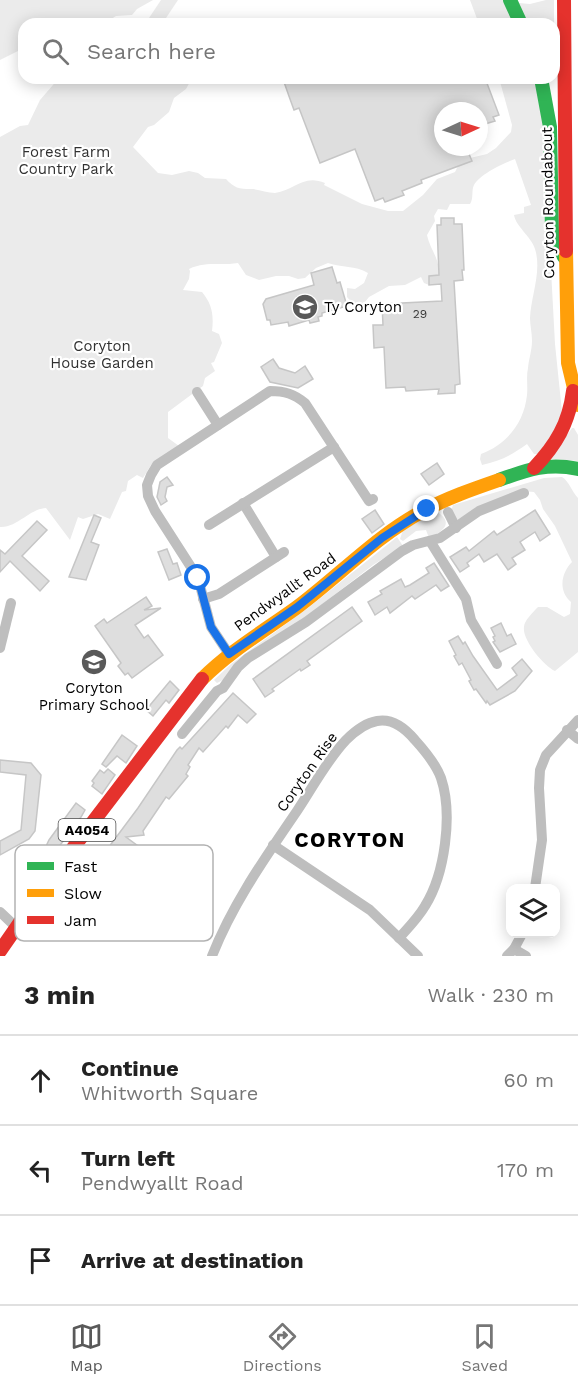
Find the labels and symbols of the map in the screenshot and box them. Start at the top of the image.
north arrow [434,102,488,156]
street label: Coryton Roundabout [538,126,558,279]
park label: Forest Farm Country Park [19,143,114,178]
school or university icon: Ty Coryton [290,292,320,322]
place label: Ty Coryton [324,298,402,316]
house number: 29 [413,307,427,321]
park label: Coryton House Garden [50,337,154,372]
route end [413,495,439,521]
street label: Pendwyallt Road [230,549,340,635]
route start [184,564,210,590]
school or university icon: Coryton Primary School [79,647,109,677]
place label: Coryton Primary School [39,679,150,714]
street label: Coryton Rise [273,729,341,815]
road number: A4054 [58,819,116,841]
district label: CORYTON [294,827,406,852]
legend [15,845,213,941]
text: Fast [64,857,97,876]
text: Slow [64,884,102,903]
text: Jam [64,911,97,930]

